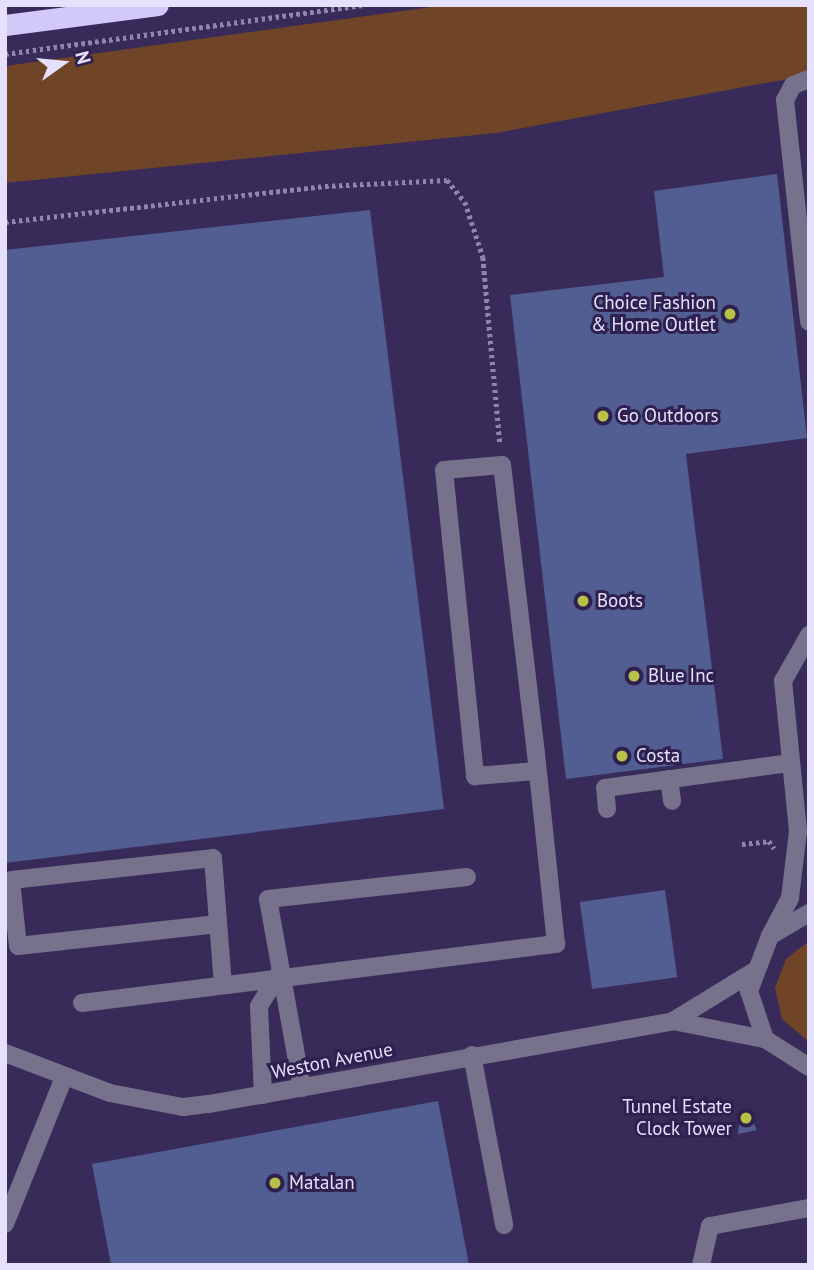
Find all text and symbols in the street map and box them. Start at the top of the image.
north arrow [28,28,98,98]
text: N [70,48,96,67]
place label: Choice Fashion & Home Outlet [591,292,716,336]
marker: Choice Fashion & Home Outlet [722,306,738,322]
place label: Go Outdoors [617,405,719,427]
marker: Go Outdoors [595,408,611,424]
place label: Boots [597,590,643,612]
marker: Boots [575,593,591,609]
place label: Blue Inc [648,665,714,687]
marker: Blue Inc [626,668,642,684]
place label: Costa [636,745,680,767]
marker: Costa [614,748,630,764]
street label: Weston Avenue [269,1038,395,1084]
place label: Tunnel Estate Clock Tower [622,1096,732,1140]
marker: Tunnel Estate Clock Tower [738,1110,754,1126]
place label: Matalan [289,1172,355,1194]
marker: Matalan [267,1175,283,1191]

